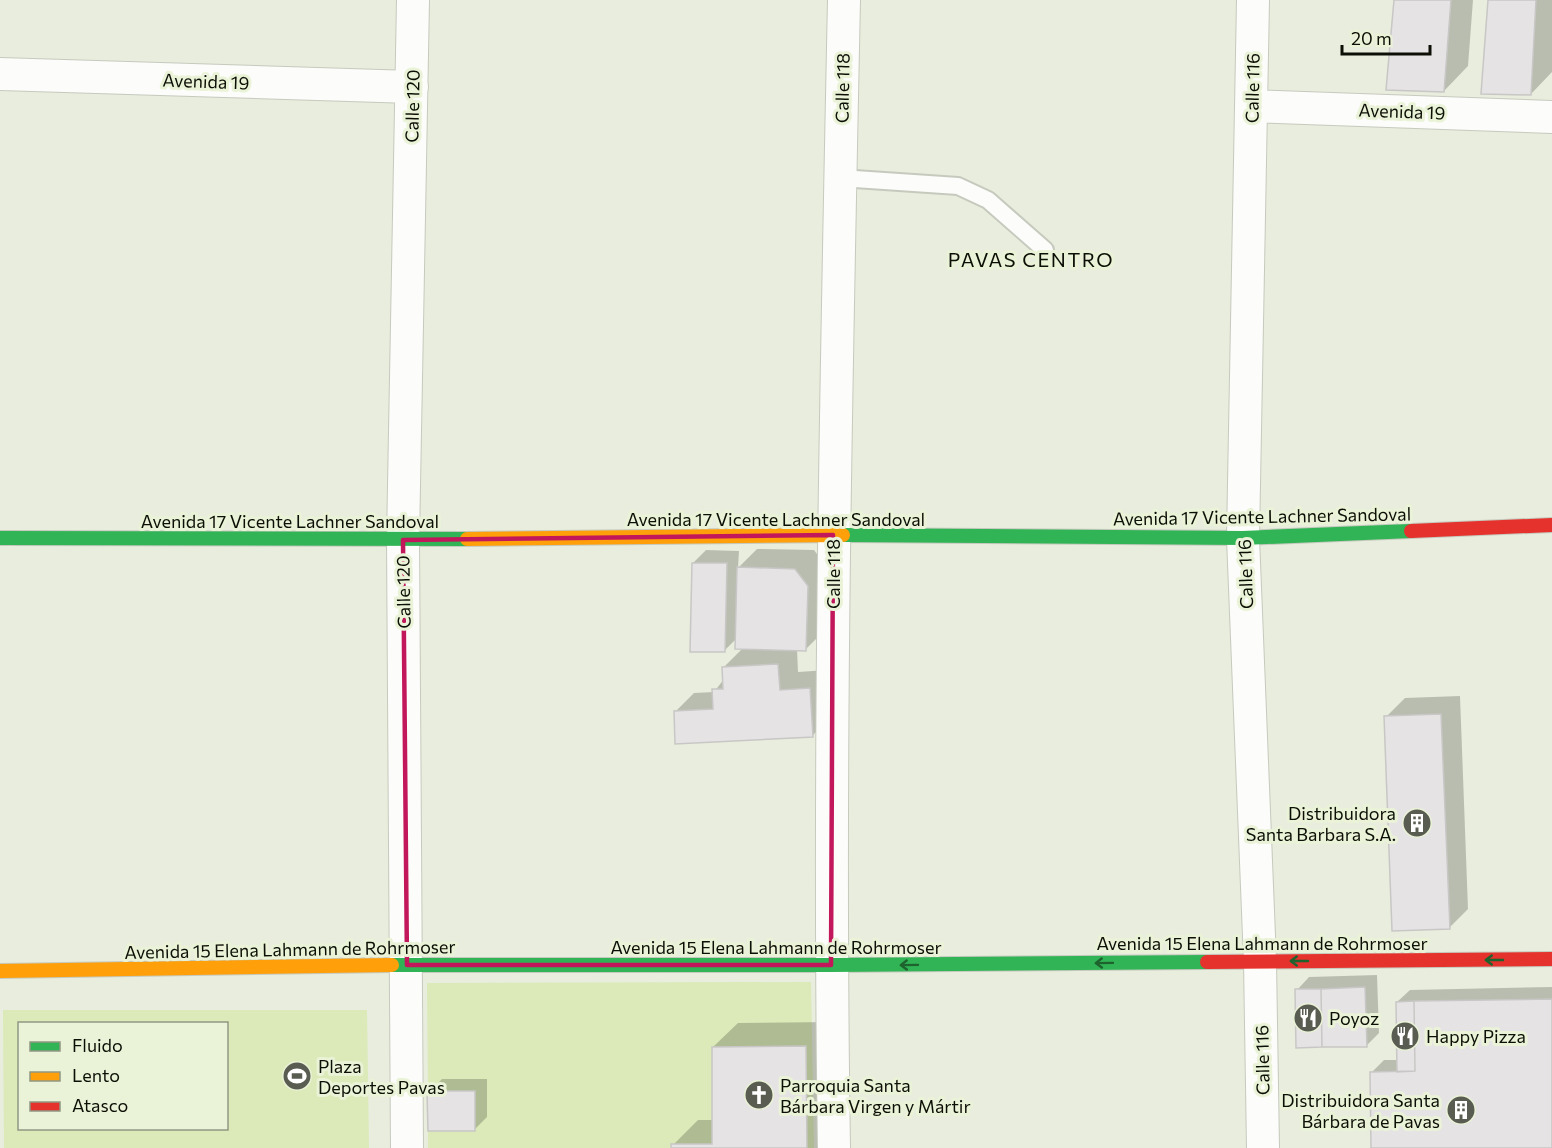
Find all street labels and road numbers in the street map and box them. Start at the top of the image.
street label: Calle 118 [830,53,854,123]
street label: Calle 116 [1240,53,1264,123]
street label: Avenida 19 [162,68,250,94]
street label: Calle 120 [400,69,424,143]
street label: Avenida 19 [1358,98,1446,124]
street label: Avenida 17 Vicente Lachner Sandoval [1113,502,1411,530]
street label: Avenida 17 Vicente Lachner Sandoval [627,508,925,530]
street label: Avenida 17 Vicente Lachner Sandoval [141,510,439,532]
street label: Calle 118 [822,539,844,609]
street label: Calle 116 [1233,539,1257,609]
street label: Calle 120 [391,555,415,629]
street label: Avenida 15 Elena Lahmann de Rohrmoser [1096,932,1428,954]
street label: Avenida 15 Elena Lahmann de Rohrmoser [124,935,456,963]
street label: Avenida 15 Elena Lahmann de Rohrmoser [610,936,942,958]
street label: Calle 116 [1250,1025,1274,1095]

